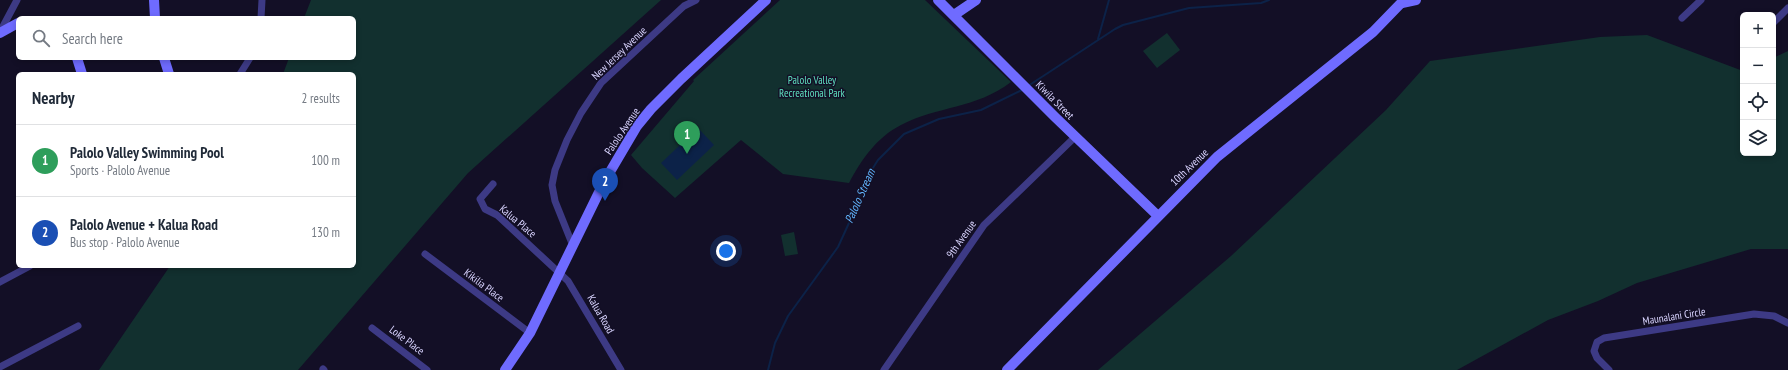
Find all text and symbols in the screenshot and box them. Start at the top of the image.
map controls [1740,12,1776,156]
button: + [1740,12,1776,48]
search box [16,16,356,60]
street label: New Jersey Avenue [589,23,650,83]
icon: search [30,27,52,49]
text: Search here [62,29,123,48]
button: − [1740,48,1776,84]
park label: Palolo Valley Recreational Park [779,73,846,100]
street label: Kiwila Street [1033,78,1077,122]
button: locate [1740,84,1776,120]
text: Nearby [32,87,75,109]
text: 2 results [301,90,340,107]
street label: Palolo Avenue [601,105,643,157]
button: layers [1740,120,1776,156]
pin: 1 [674,121,700,154]
text: Palolo Valley Swimming Pool [70,143,224,162]
street label: 10th Avenue [1167,145,1211,189]
text: 1 [42,152,48,169]
text: 100 m [311,152,340,169]
text: Sports · Palolo Avenue [70,162,170,179]
water label: Palolo Stream [841,165,879,225]
pin: 2 [592,168,618,201]
street label: Kalua Place [497,202,540,241]
text: Palolo Avenue + Kalua Road [70,215,218,234]
street label: 9th Avenue [943,217,979,260]
text: 2 [42,224,48,241]
text: 130 m [311,224,340,241]
text: Bus stop · Palolo Avenue [70,234,180,251]
your location [716,241,736,261]
street label: Kikilia Place [461,265,507,305]
street label: Kalua Road [584,292,618,336]
street label: Maunalani Circle [1642,304,1707,328]
street label: Loke Place [387,322,428,358]

